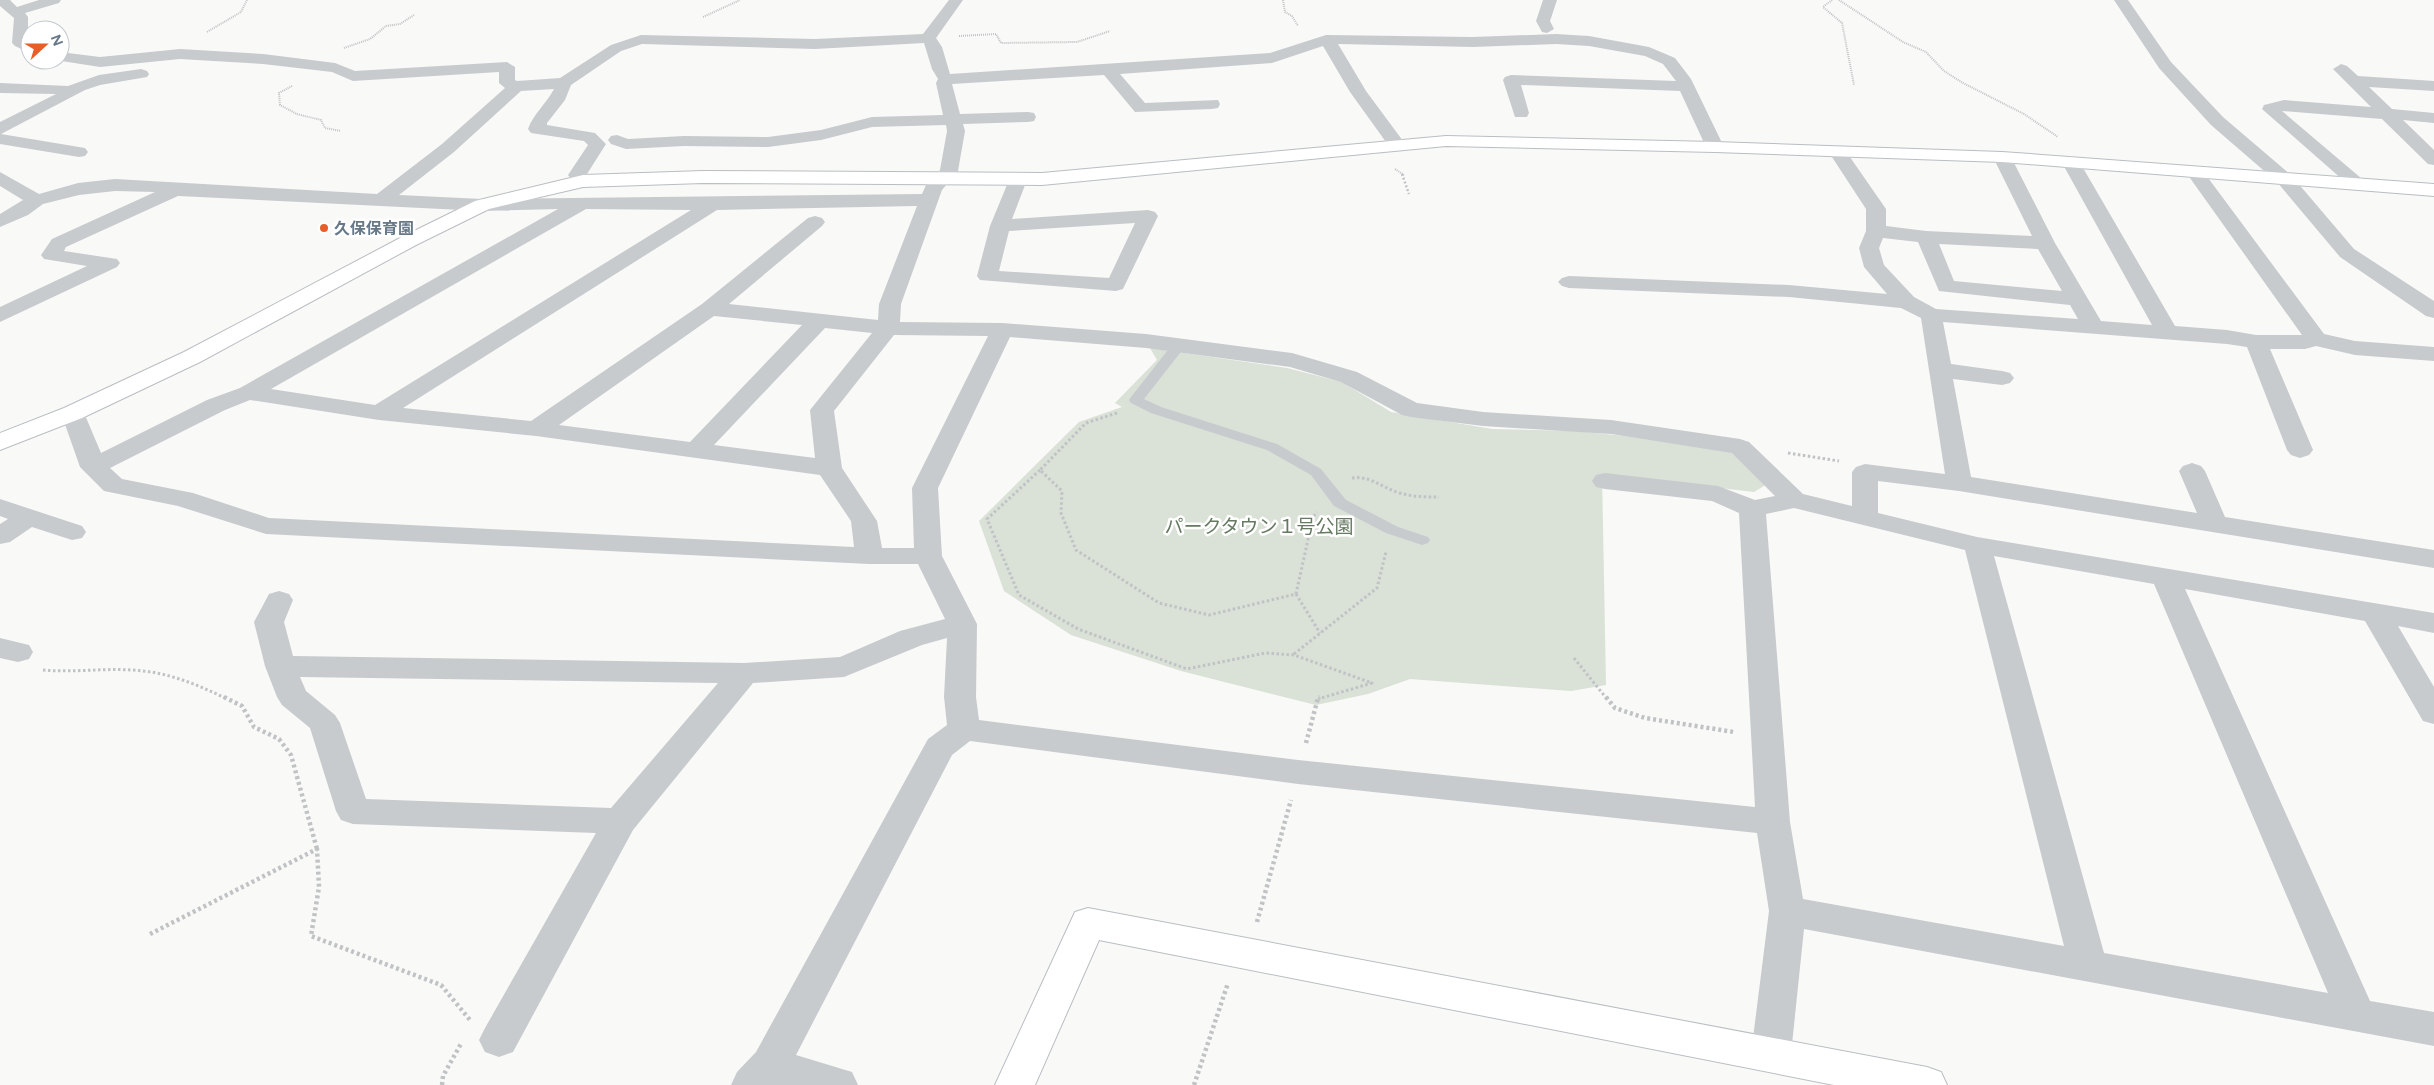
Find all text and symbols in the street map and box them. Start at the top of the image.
north arrow [20,20,70,70]
text: N [47,32,67,49]
place label: 久保保育園 [334,219,414,238]
marker: 久保保育園 [318,222,330,234]
park label: パークタウン１号公園 [1164,515,1354,538]

